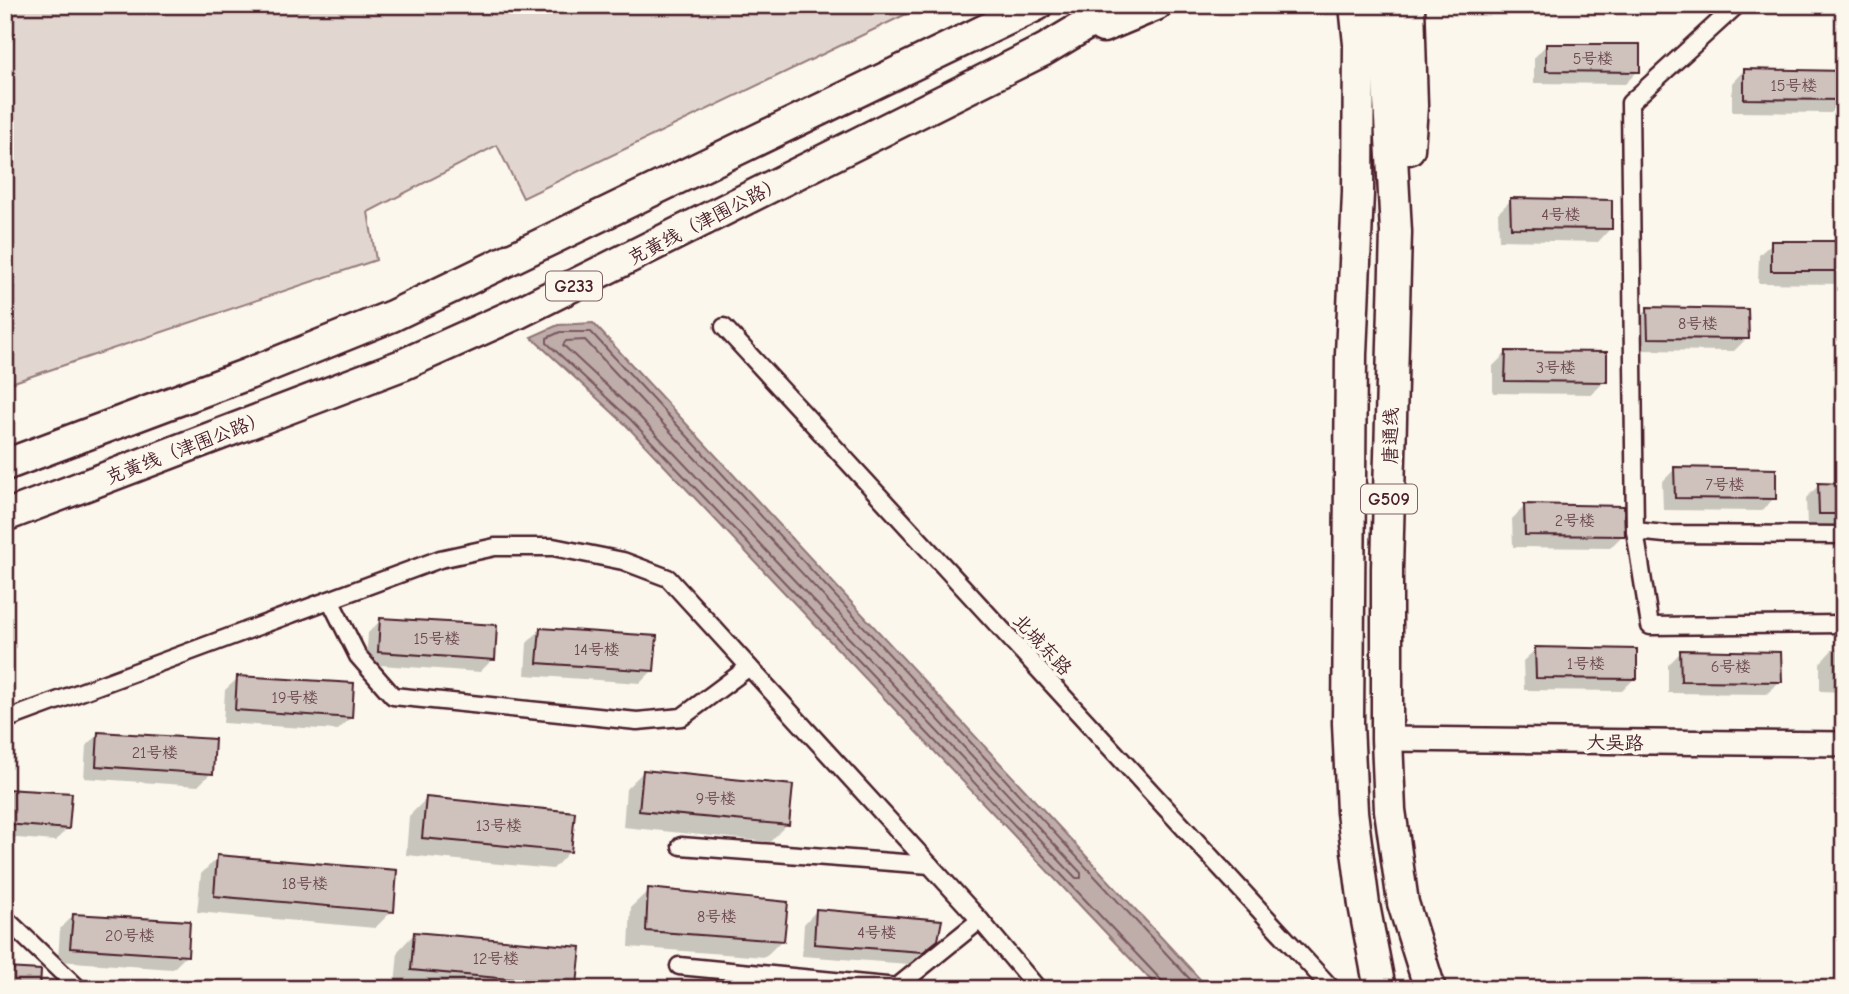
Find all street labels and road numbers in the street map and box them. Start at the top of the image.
street label: 克黄线（津围公路） [624,172,787,270]
road number: G233 [546,272,602,300]
street label: 克黄线（津围公路） [103,407,270,489]
street label: 唐通线 [1380,407,1402,465]
road number: G509 [1361,485,1417,514]
street label: 北城东路 [1008,609,1076,680]
street label: 大吴路 [1586,732,1644,754]

